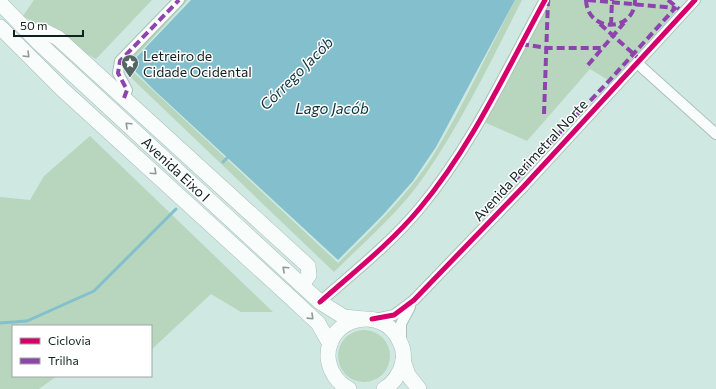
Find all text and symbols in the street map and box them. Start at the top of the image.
scale bar [14,12,83,38]
text: 50 m [20,18,48,32]
water label: Córrego Jacób [256,33,336,113]
place label: Letreiro de Cidade Ocidental [143,47,252,80]
one-way arrow [22,50,30,58]
place icon: Letreiro de Cidade Ocidental [120,53,140,78]
street label: Avenida Perimetral Norte [469,96,591,224]
water label: Lago Jacób [295,99,369,117]
one-way arrow [125,122,132,129]
street label: Avenida Eixo I [138,133,214,205]
one-way arrow [149,167,157,174]
one-way arrow [282,267,290,274]
one-way arrow [306,312,314,320]
legend [12,325,152,377]
text: Ciclovia [48,333,91,347]
text: Trilha [48,353,79,367]

